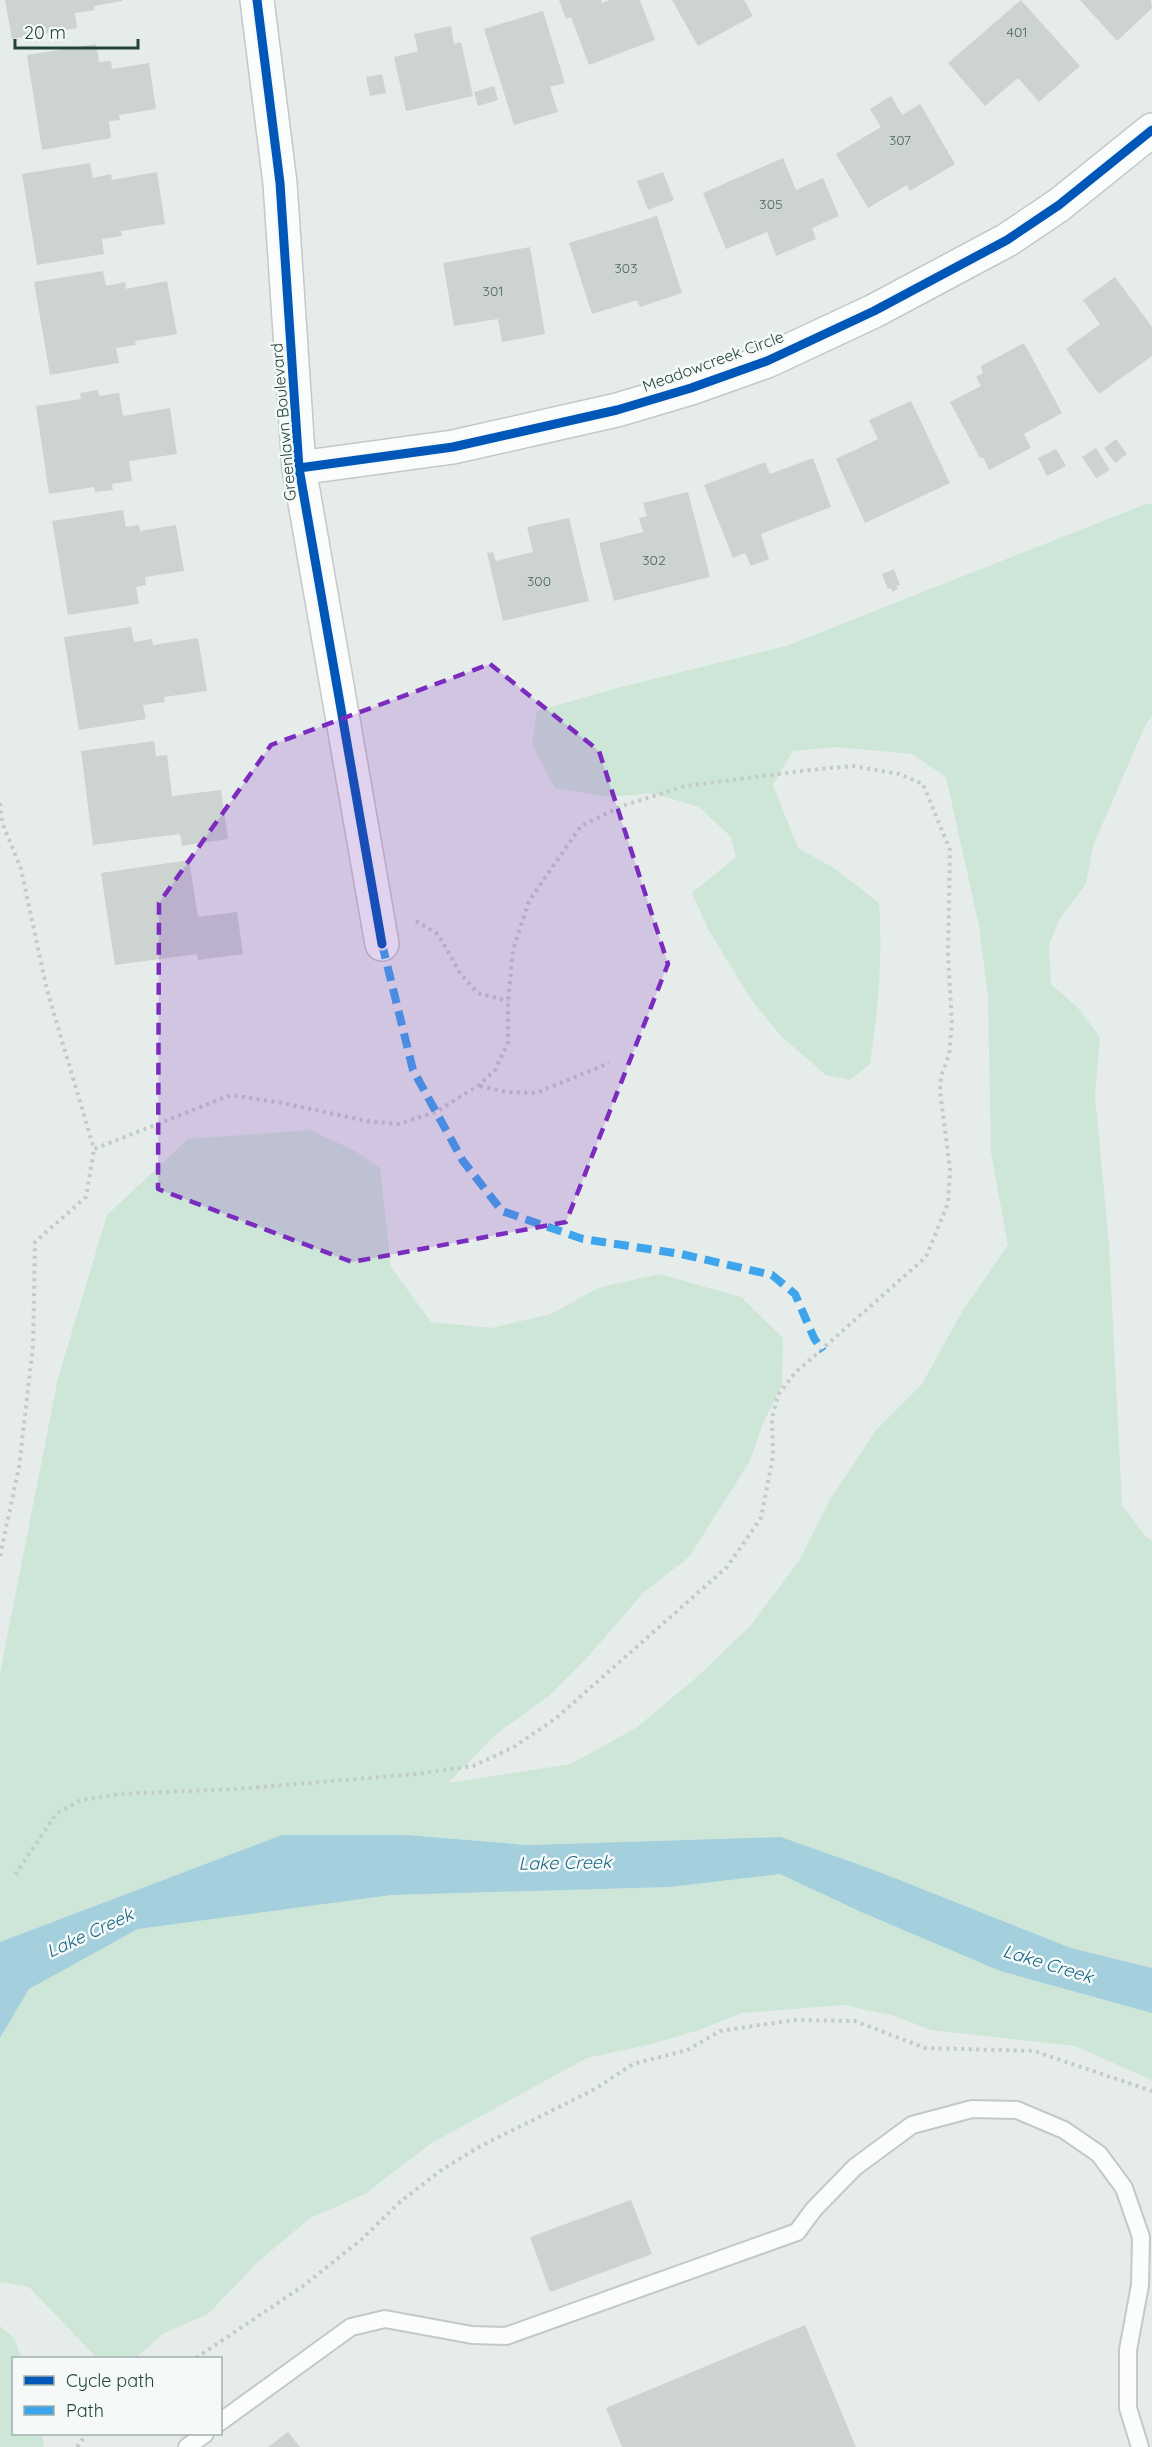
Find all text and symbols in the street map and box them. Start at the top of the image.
scale bar [15,12,138,50]
text: 20 m [24,21,66,44]
house number: 401 [1007,23,1027,41]
house number: 307 [889,131,911,149]
house number: 305 [759,195,783,213]
house number: 303 [614,259,638,277]
house number: 301 [483,282,503,300]
street label: Meadowcreek Circle [640,326,786,396]
street label: Greenlawn Boulevard [266,342,300,502]
house number: 302 [642,551,666,569]
house number: 300 [527,572,551,590]
water label: Lake Creek [518,1850,613,1875]
water label: Lake Creek [43,1902,138,1963]
water label: Lake Creek [1000,1939,1097,1989]
legend [12,2357,222,2435]
text: Cycle path [66,2369,154,2392]
text: Path [66,2399,104,2422]

